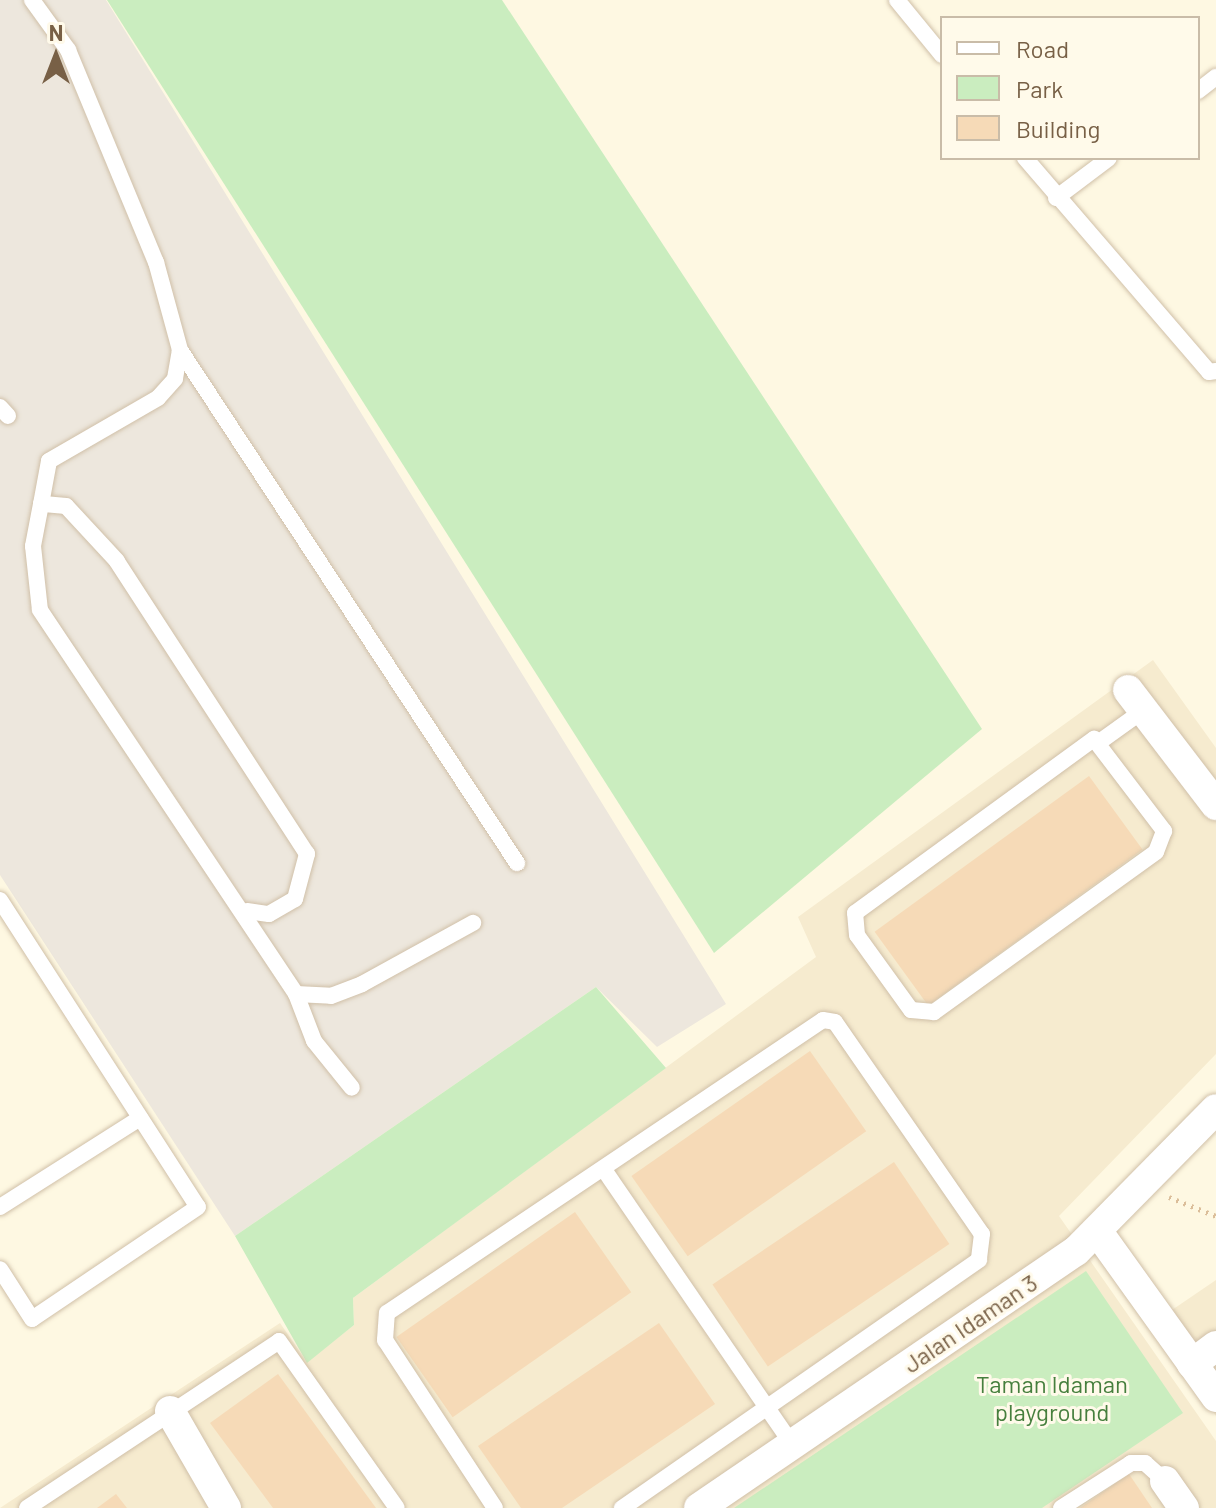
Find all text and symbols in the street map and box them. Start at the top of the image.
north arrow [16,16,96,96]
legend [940,16,1200,160]
text: N [49,19,63,45]
text: Road [1016,34,1069,63]
text: Park [1016,74,1063,103]
text: Building [1016,114,1100,143]
street label: Jalan Idaman 3 [898,1268,1042,1378]
park label: Taman Idaman playground [976,1370,1128,1426]

